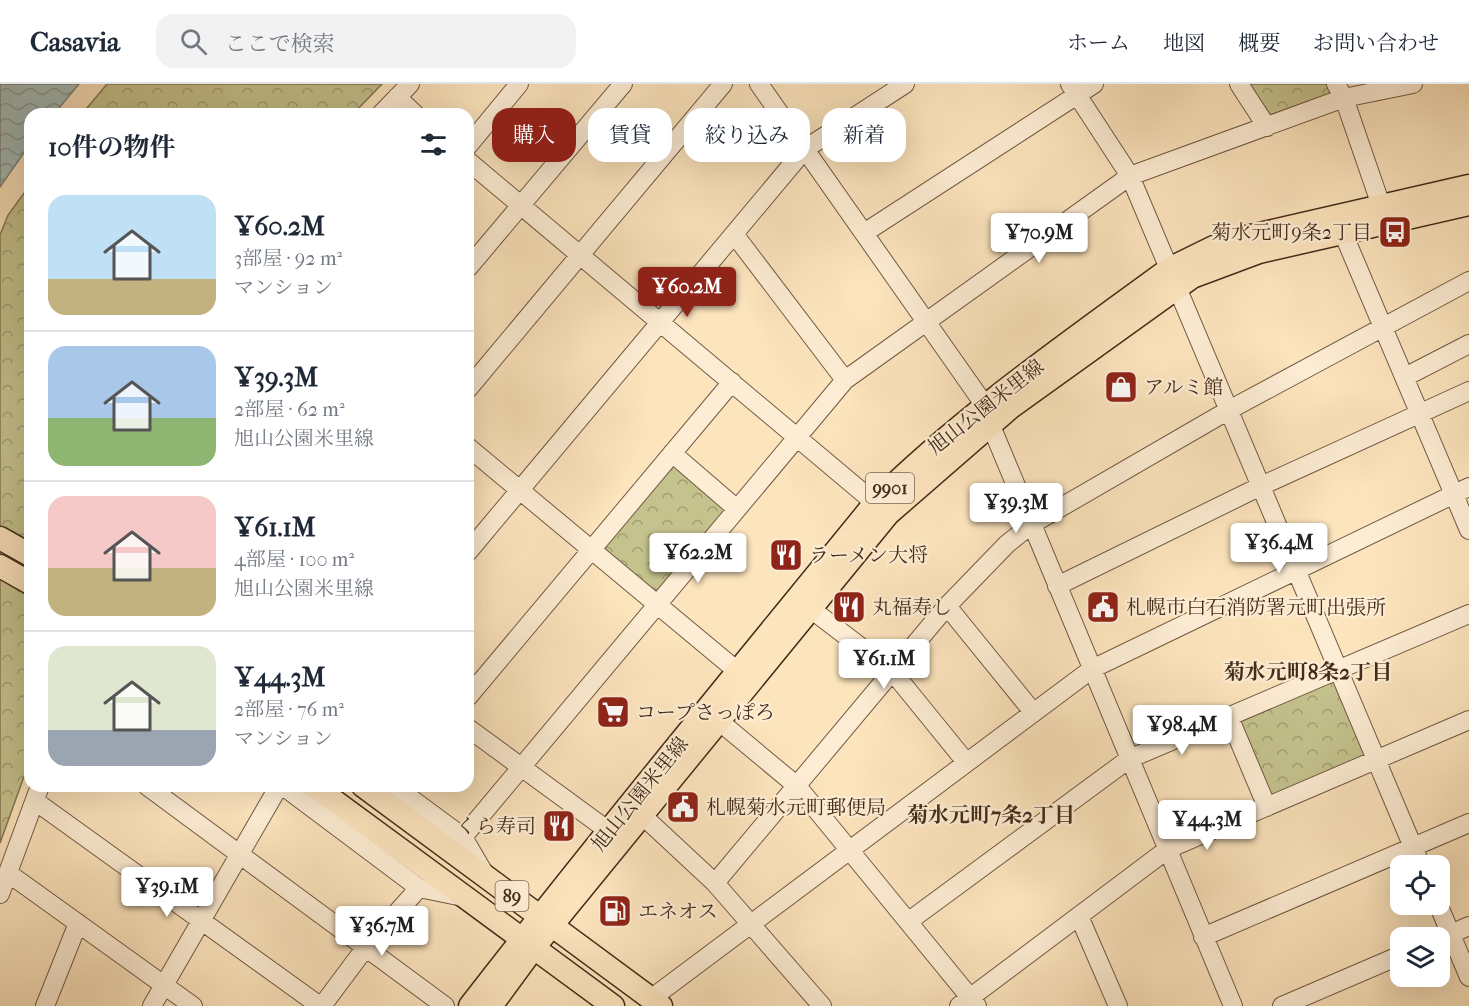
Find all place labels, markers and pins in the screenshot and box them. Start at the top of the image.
pin: ¥70.9M [990,213,1088,264]
bus stop icon: 菊水元町9条2丁目 [1377,214,1413,250]
place label: 菊水元町9条2丁目 [1211,221,1372,244]
pin: ¥60.2M [638,267,736,318]
shop icon: アルミ館 [1103,369,1139,405]
place label: アルミ館 [1144,376,1223,399]
pin: ¥39.3M [967,483,1065,534]
pin: ¥36.4M [1230,523,1328,574]
pin: ¥62.2M [649,533,747,584]
restaurant icon: ラーメン大将 [768,537,804,573]
place label: ラーメン大将 [809,544,928,567]
restaurant icon: 丸福寿し [831,589,867,625]
public building icon: 札幌市白石消防署元町出張所 [1085,589,1121,625]
place label: 丸福寿し [872,596,952,619]
place label: 札幌市白石消防署元町出張所 [1126,596,1386,619]
pin: ¥61.1M [835,639,933,690]
supermarket icon: コープさっぽろ [595,694,631,730]
place label: コープさっぽろ [636,701,775,724]
pin: ¥98.4M [1133,705,1231,756]
public building icon: 札幌菊水元町郵便局 [665,789,701,825]
place label: 札幌菊水元町郵便局 [706,796,886,819]
pin: ¥44.3M [1158,800,1256,851]
restaurant icon: くら寿司 [541,808,577,844]
place label: くら寿司 [456,815,536,838]
pin: ¥39.1M [118,867,216,918]
fuel station icon: エネオス [597,893,633,929]
place label: エネオス [638,900,718,923]
pin: ¥36.7M [333,906,431,957]

